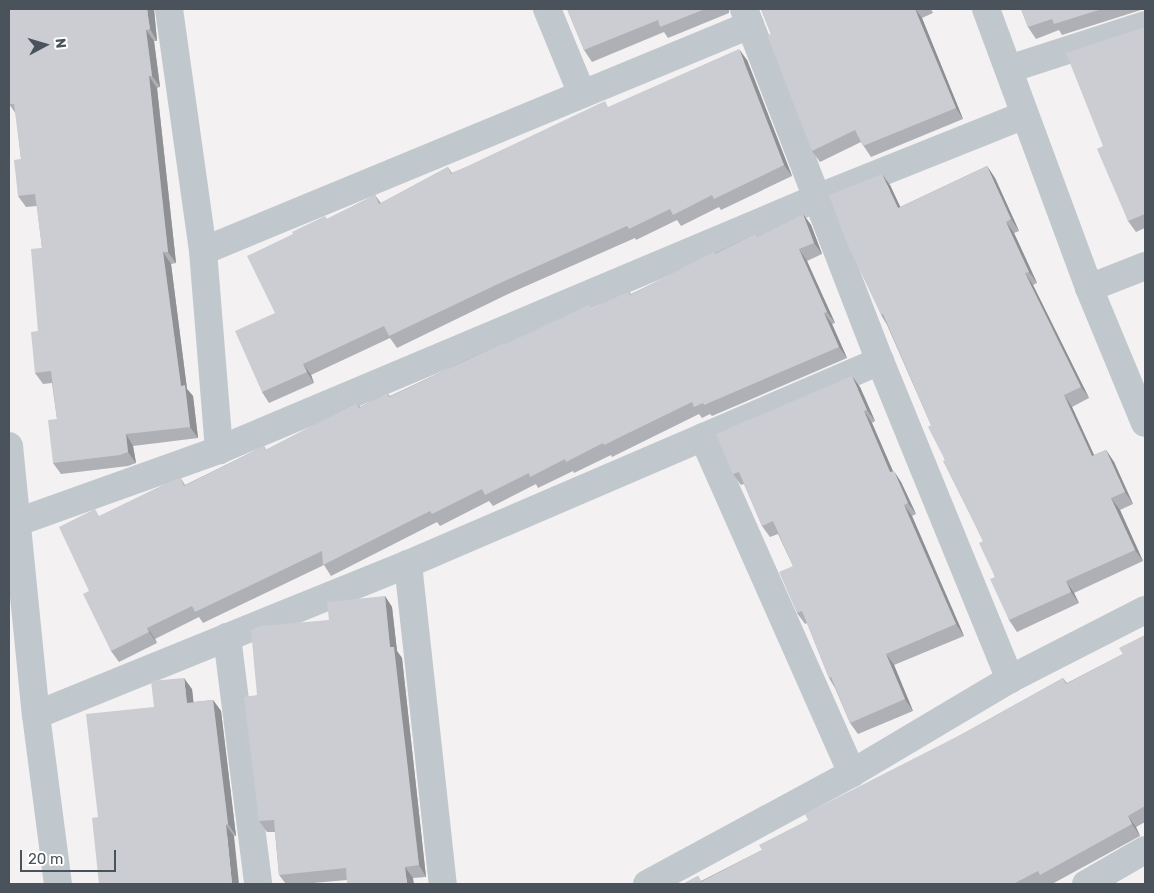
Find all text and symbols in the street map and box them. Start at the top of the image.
north arrow [20,20,70,70]
text: N [51,37,69,49]
scale bar [22,840,119,872]
text: 20 m [28,850,63,868]

